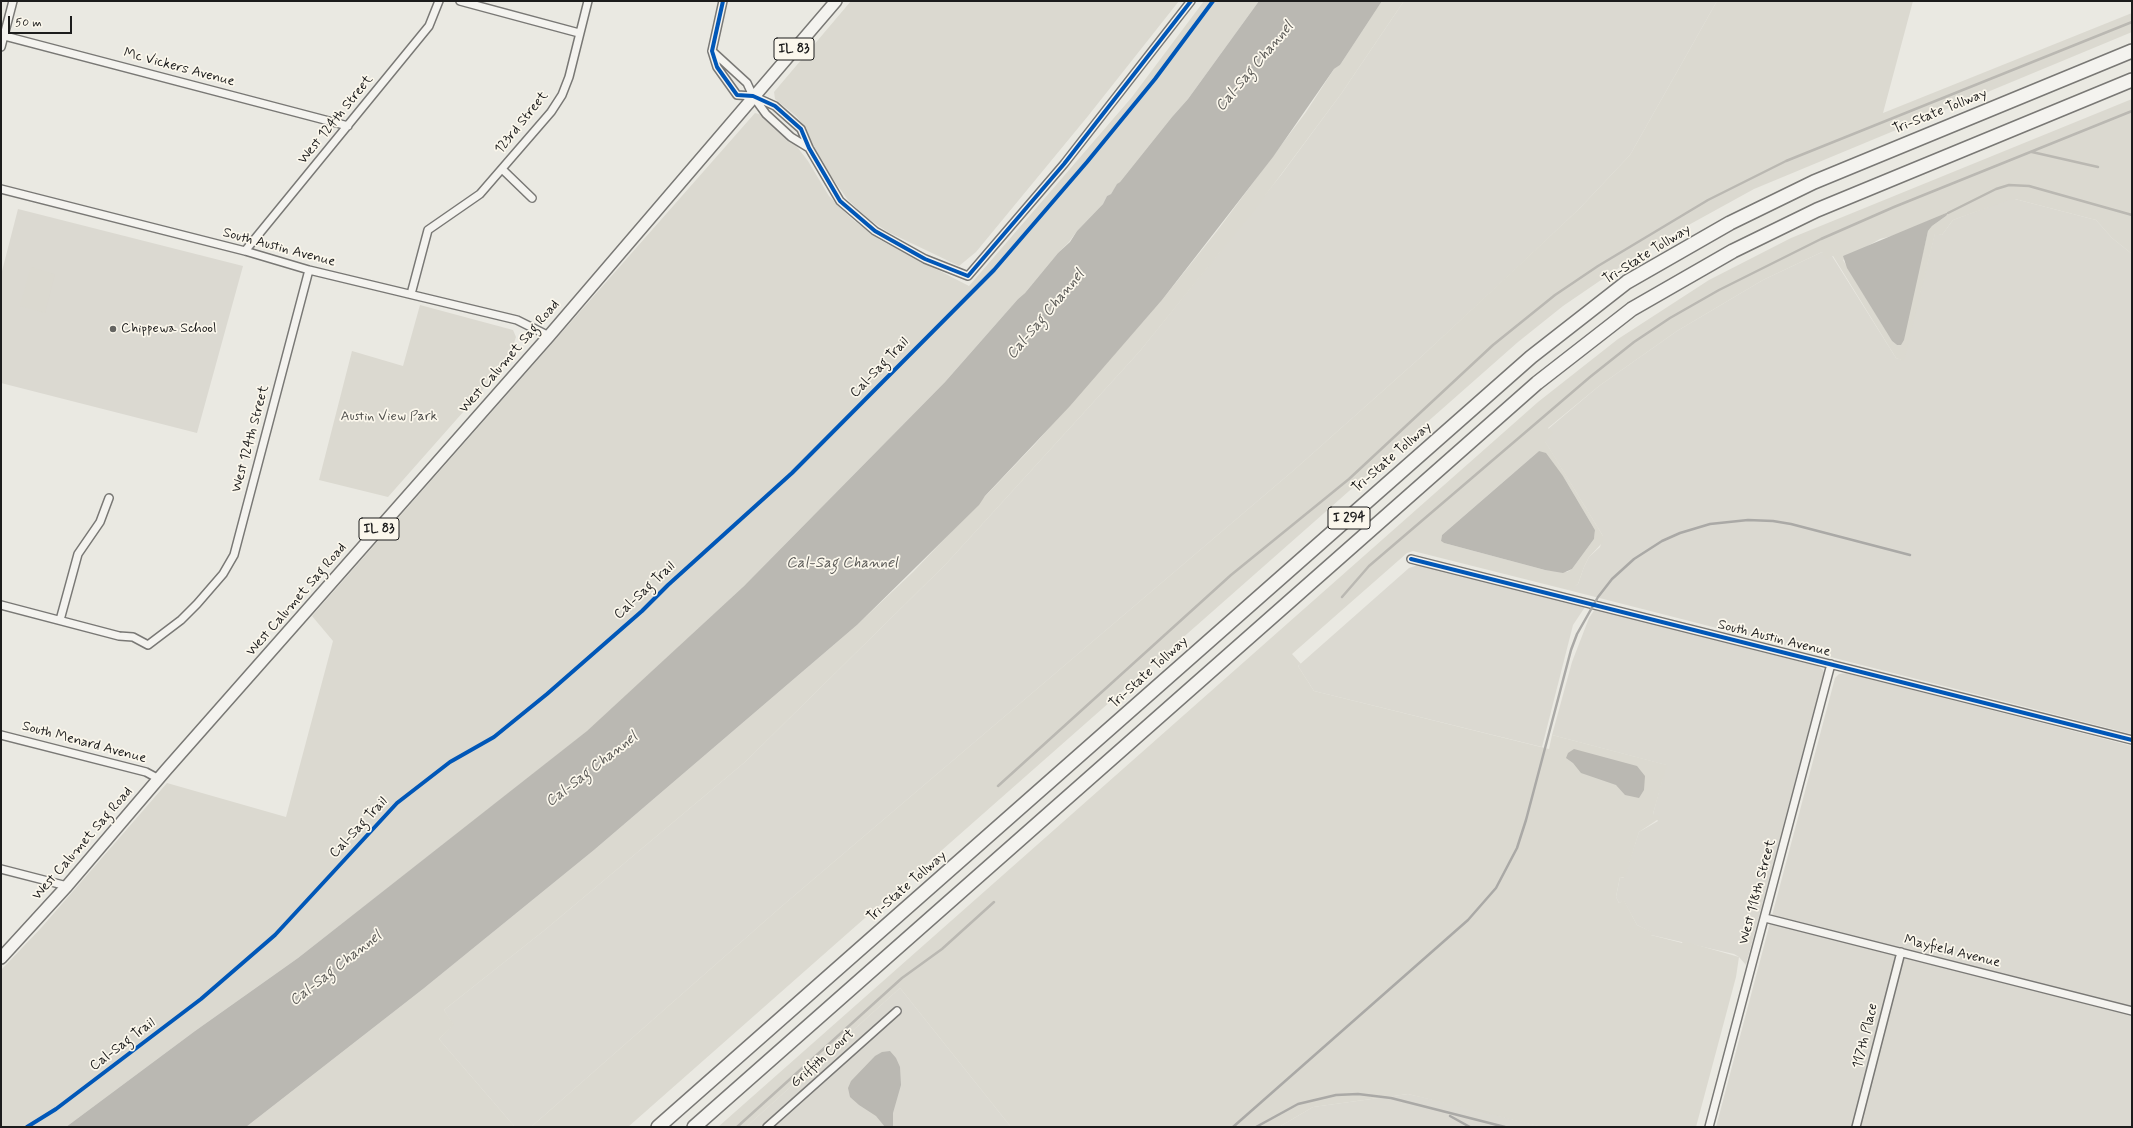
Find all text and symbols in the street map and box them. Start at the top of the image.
scale bar [10,8,74,34]
text: 50 m [15,15,42,31]
water label: Cal-Sag Channel [1212,19,1298,115]
road number: IL 83 [774,38,814,60]
street label: Mc Vickers Avenue [122,45,236,91]
street label: West 124th Street [295,72,377,168]
street label: Tri-State Tollway [1890,85,1990,139]
street label: 123rd Street [492,88,552,158]
street label: Tri-State Tollway [1600,221,1694,289]
street label: South Austin Avenue [221,225,337,271]
water label: Cal-Sag Channel [1003,267,1089,363]
street label: West Calumet Sag Road [456,297,564,417]
place label: Chippewa School [121,321,216,337]
marker: Chippewa School [108,324,118,334]
street label: Cal-Sag Trail [847,334,913,402]
street label: West 124th Street [229,384,273,494]
park label: Austin View Park [340,409,438,425]
street label: Tri-State Tollway [1349,419,1435,497]
road number: I 294 [1328,507,1370,529]
road number: IL 83 [359,518,399,540]
street label: West Calumet Sag Road [243,540,351,660]
water label: Cal-Sag Channel [786,555,898,573]
street label: Cal-Sag Trail [611,558,679,624]
street label: South Austin Avenue [1716,617,1832,661]
street label: Tri-State Tollway [1106,633,1192,713]
street label: South Menard Avenue [20,718,148,768]
water label: Cal-Sag Channel [543,729,641,811]
street label: West Calumet Sag Road [29,784,137,904]
street label: Cal-Sag Trail [326,794,392,862]
street label: West 118th Street [1736,838,1780,946]
street label: Tri-State Tollway [864,848,950,926]
water label: Cal-Sag Channel [287,928,385,1010]
street label: Mayfield Avenue [1902,932,2002,972]
street label: 117th Place [1850,1002,1882,1070]
street label: Cal-Sag Trail [87,1015,159,1075]
street label: Griffith Court [788,1026,858,1092]

